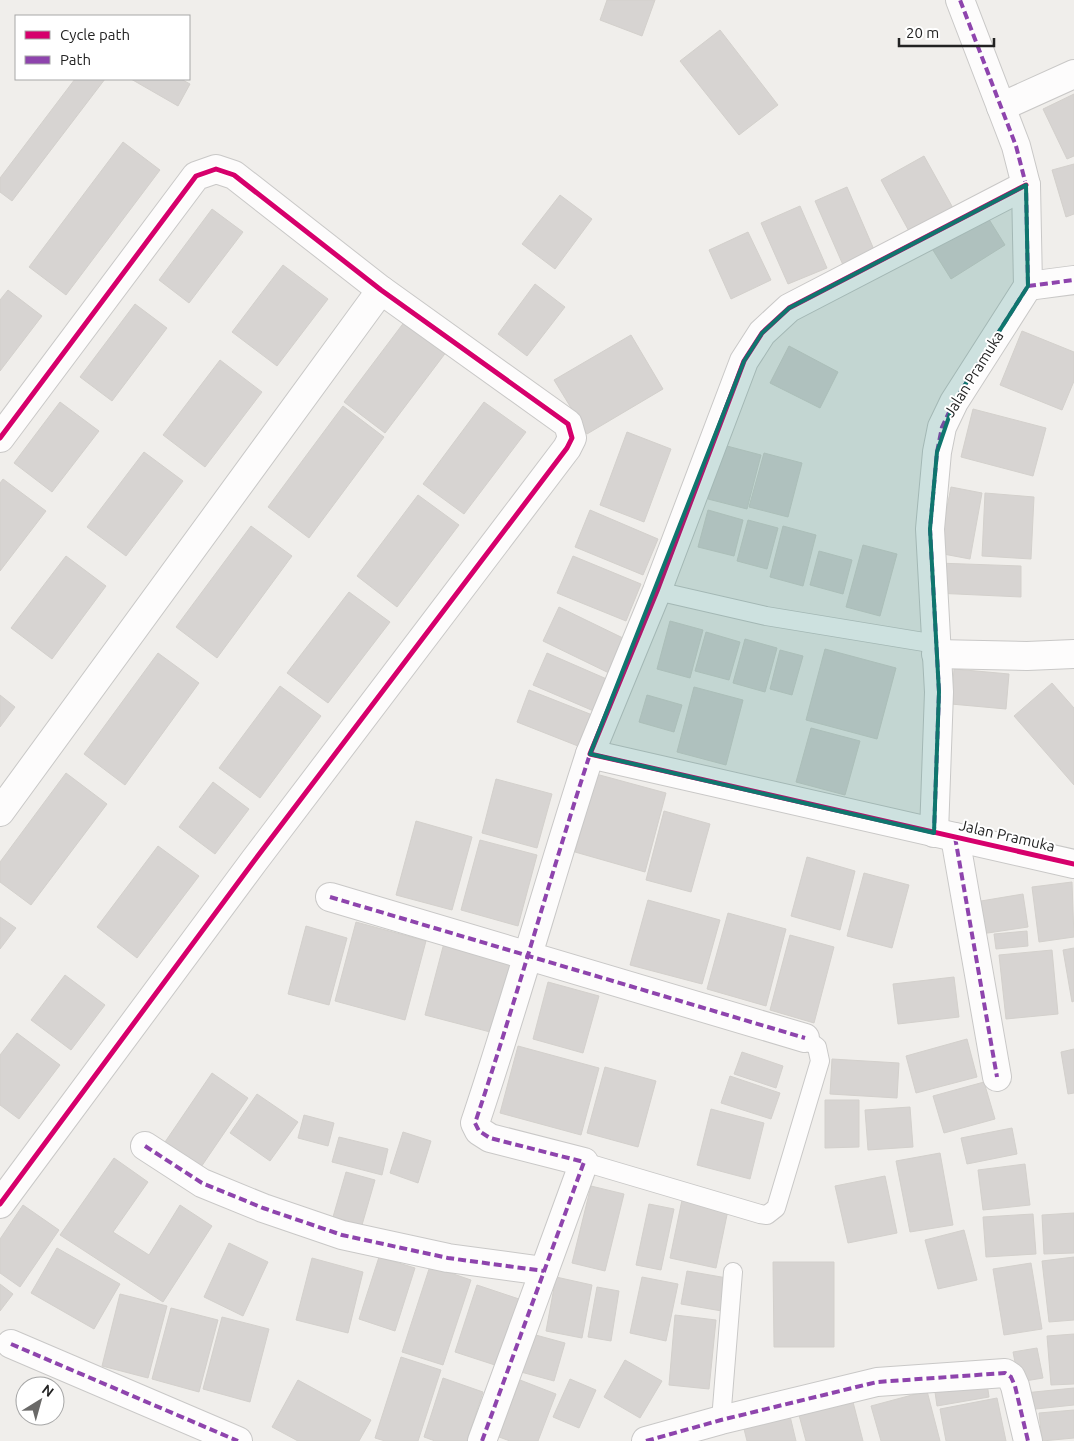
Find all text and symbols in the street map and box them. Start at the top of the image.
legend [15,15,190,80]
scale bar [899,15,994,47]
text: 20 m [906,24,939,41]
text: Cycle path [60,26,130,43]
text: Path [60,51,91,68]
street label: Jalan Pramuka [940,328,1007,420]
street label: Jalan Pramuka [958,816,1057,855]
north arrow [15,1376,65,1426]
text: N [39,1381,57,1400]

